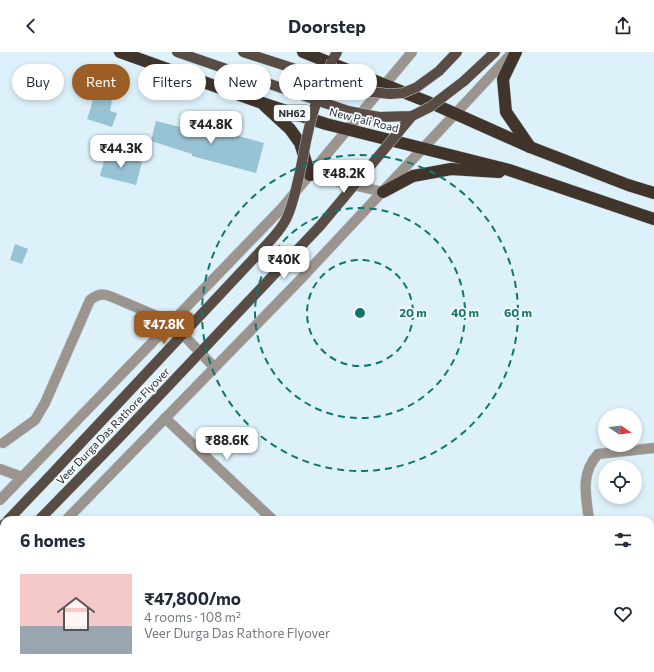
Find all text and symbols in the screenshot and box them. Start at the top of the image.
icon: back [20,15,42,37]
text: Doorstep [288,15,366,37]
icon: share [612,15,634,37]
chip: Buy [12,64,64,100]
chip: Rent [72,64,130,100]
chip: Filters [138,64,206,100]
chip: New [214,64,271,100]
chip: Apartment [279,64,377,100]
road number: NH62 [274,105,310,121]
street label: New Pali Road [328,105,400,134]
pin: ₹44.8K [178,111,244,145]
text: ₹44.8K [189,116,233,132]
pin: ₹44.3K [88,135,154,169]
text: ₹44.3K [99,140,143,156]
pin: ₹48.2K [311,160,377,194]
text: ₹48.2K [322,165,366,181]
pin: ₹40K [260,246,308,280]
text: ₹40K [267,251,301,267]
text: 20 m [399,305,427,319]
text: 40 m [451,305,479,319]
text: 60 m [504,305,532,319]
centre of rings [353,306,367,320]
pin: ₹47.8K [131,311,197,345]
text: ₹47.8K [143,316,185,332]
street label: Veer Durga Das Rathore Flyover [53,364,172,487]
north arrow [598,408,642,452]
map controls [598,408,642,504]
pin: ₹88.6K [194,427,260,461]
text: ₹88.6K [205,432,249,448]
button: locate [598,460,642,504]
icon: filters [612,529,634,551]
text: 6 homes [20,530,85,551]
text: ₹47,800/mo [144,588,241,609]
icon: home [52,590,100,638]
icon: heart [612,603,634,625]
text: 4 rooms · 108 m² [144,609,241,625]
text: Veer Durga Das Rathore Flyover [144,625,330,641]

